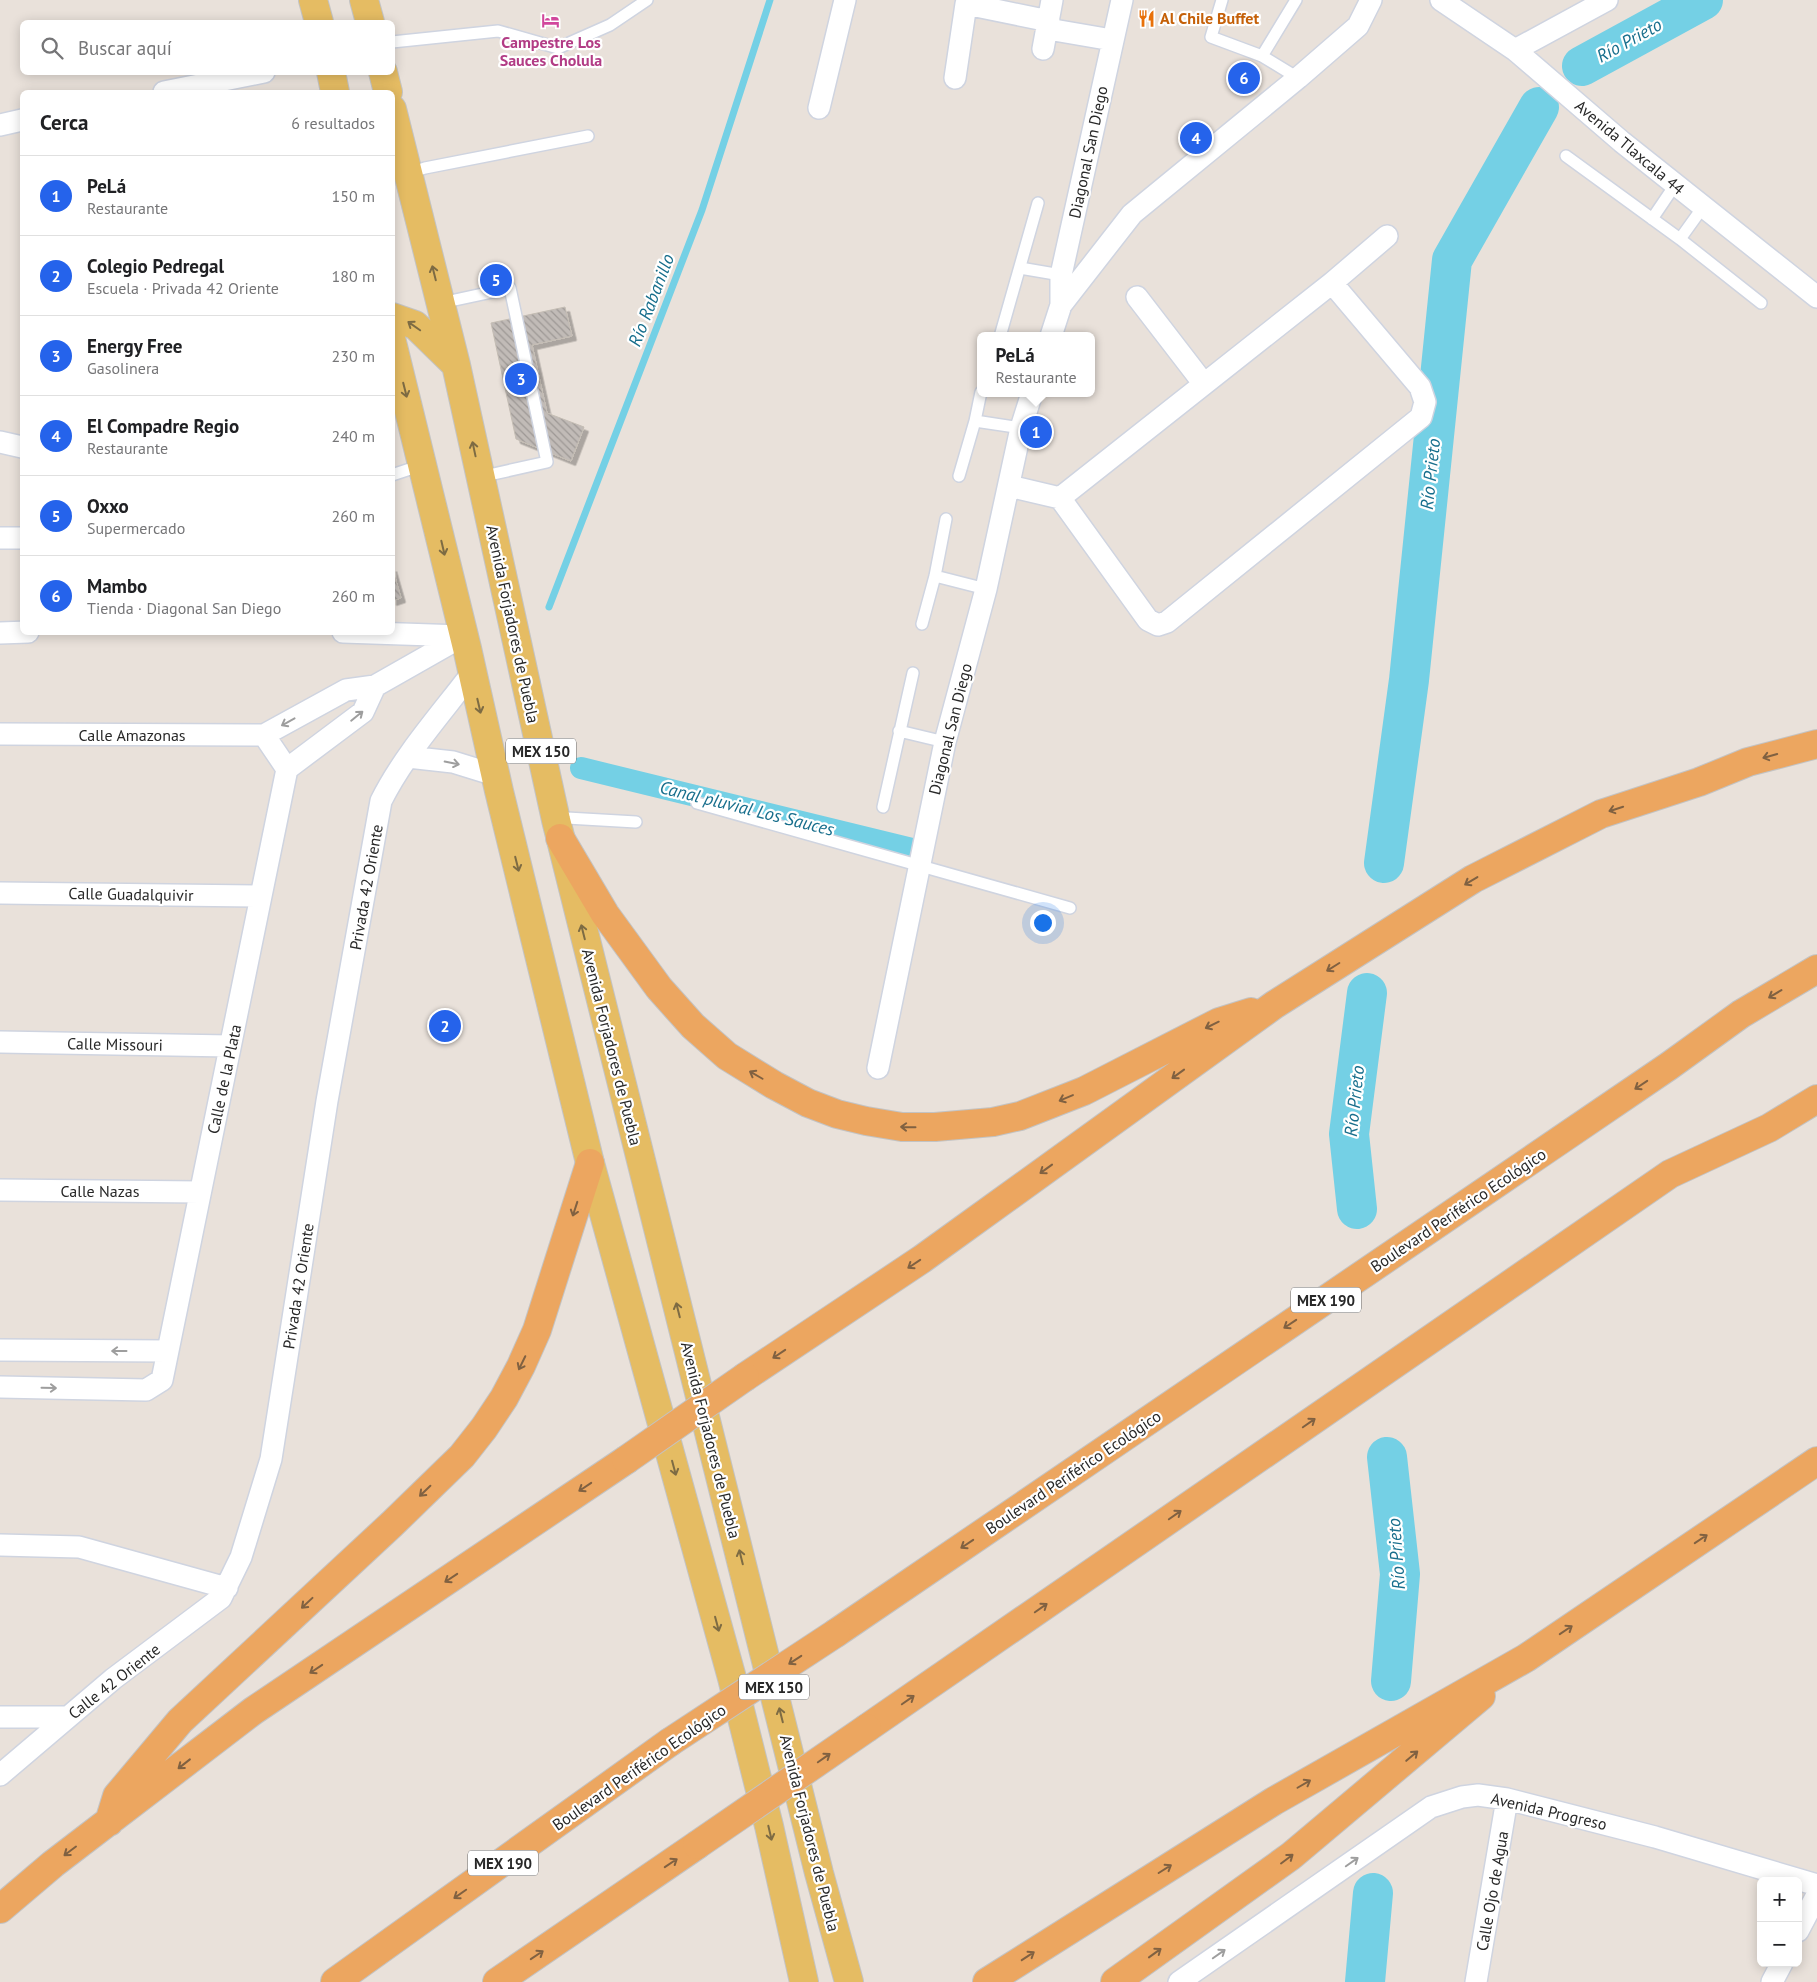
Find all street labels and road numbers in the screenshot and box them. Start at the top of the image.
street label: Diagonal San Diego [1064,84,1112,220]
street label: Avenida Tlaxcala 44 [1571,95,1689,199]
street label: Avenida Forjadores de Puebla [482,523,544,725]
street label: Diagonal San Diego [924,661,976,797]
street label: Calle Amazonas [78,725,186,745]
road number: MEX 150 [506,738,576,764]
street label: Privada 42 Oriente [345,823,387,951]
street label: Calle Guadalquivir [68,883,194,905]
street label: Avenida Forjadores de Puebla [578,947,646,1147]
street label: Calle de la Plata [203,1022,245,1136]
street label: Calle Missouri [67,1033,163,1055]
street label: Boulevard Periférico Ecológico [1367,1144,1549,1276]
street label: Calle Nazas [60,1181,140,1201]
street label: Privada 42 Oriente [278,1222,318,1350]
road number: MEX 190 [1291,1288,1361,1312]
street label: Avenida Forjadores de Puebla [677,1340,745,1540]
street label: Boulevard Periférico Ecológico [982,1406,1164,1538]
street label: Calle 42 Oriente [64,1639,164,1723]
road number: MEX 150 [739,1674,809,1700]
street label: Boulevard Periférico Ecológico [548,1699,730,1835]
street label: Avenida Forjadores de Puebla [776,1733,844,1933]
street label: Avenida Progreso [1489,1788,1609,1834]
street label: Calle Ojo de Agua [1472,1829,1512,1953]
road number: MEX 190 [468,1850,538,1876]

